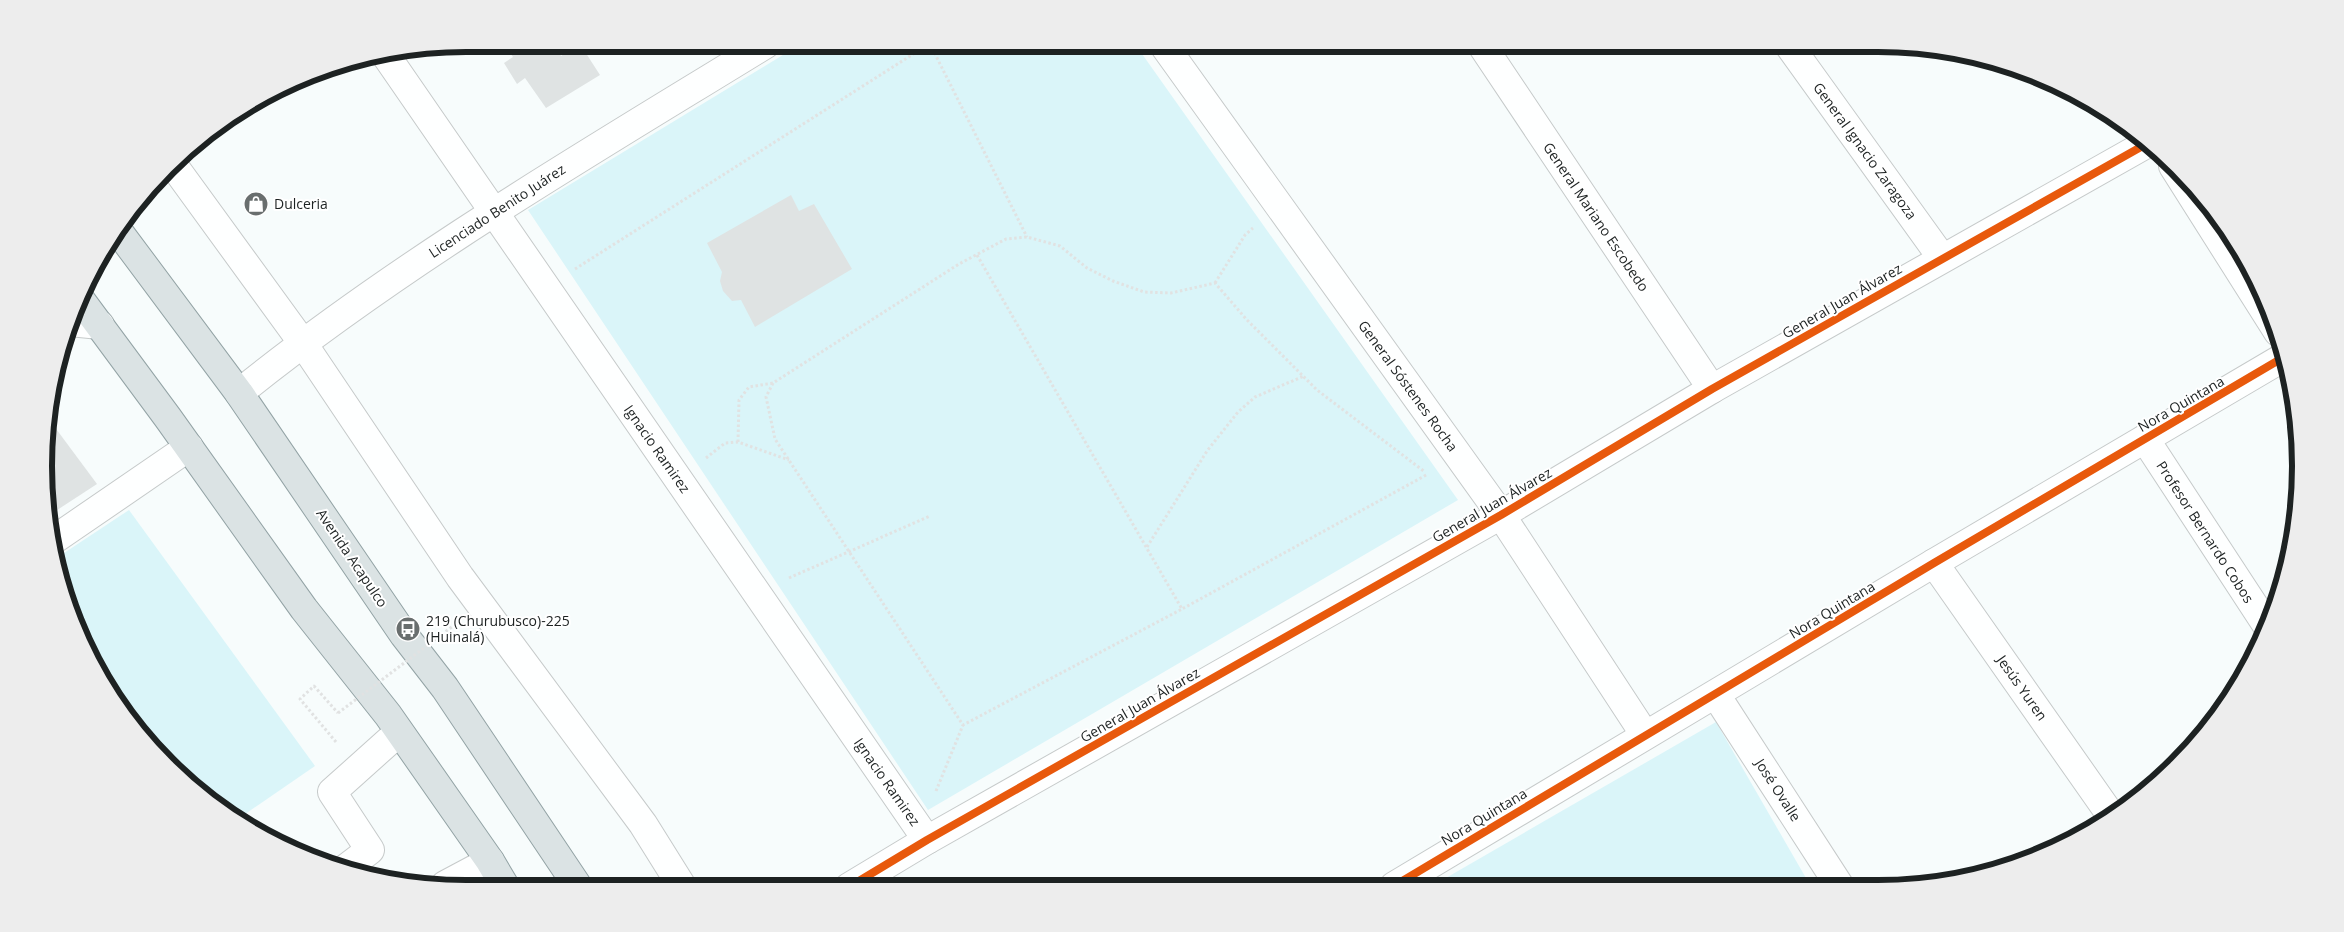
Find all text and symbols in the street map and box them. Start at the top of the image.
street label: General Ignacio Zaragoza [1809,78,1922,223]
street label: General Mariano Escobedo [1539,138,1654,295]
street label: Licenciado Benito Juárez [425,159,569,262]
shop icon: Dulceria [243,191,269,217]
place label: Dulceria [274,194,328,213]
street label: General Juan Álvarez [1779,258,1905,342]
street label: General Sóstenes Rocha [1354,316,1462,455]
street label: Nora Quintana [2134,371,2227,436]
street label: Ignacio Ramirez [620,401,695,497]
street label: Profesor Bernardo Cobos [2152,457,2259,607]
street label: General Juan Álvarez [1429,462,1555,546]
street label: Avenida Acapulco [312,505,392,611]
street label: Nora Quintana [1785,576,1878,643]
place label: 219 (Churubusco)-225 (Huinalá) [426,611,570,646]
bus stop icon: 219 (Churubusco)-225 (Huinalá) [395,616,421,642]
street label: Jesús Yuren [1992,650,2052,724]
street label: General Juan Álvarez [1077,662,1203,746]
street label: Ignacio Ramirez [850,734,925,830]
street label: José Ovalle [1750,753,1806,825]
street label: Nora Quintana [1437,783,1530,850]

